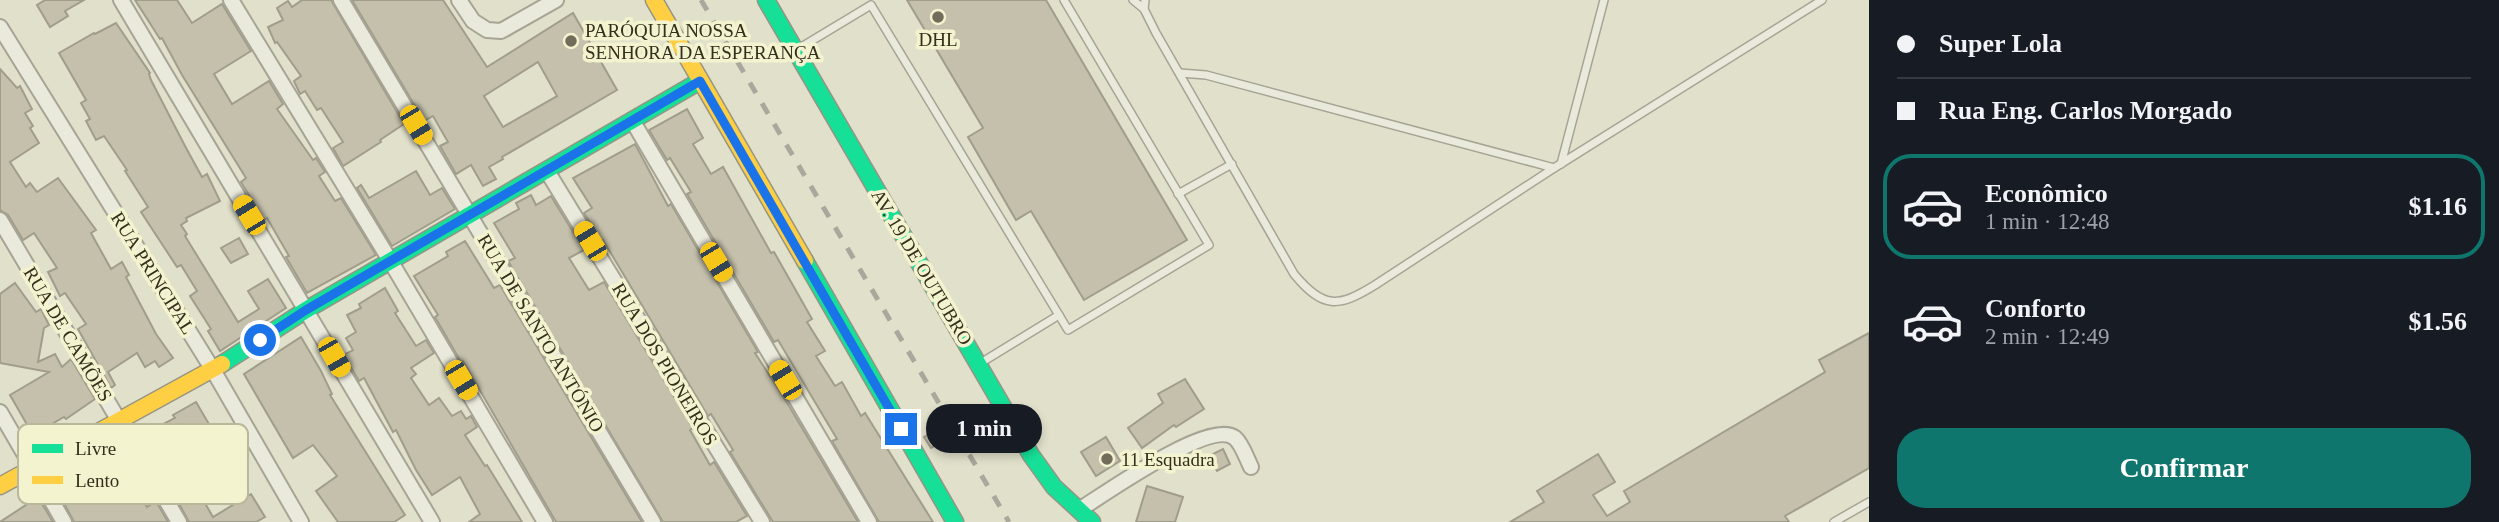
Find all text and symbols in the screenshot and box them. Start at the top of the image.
marker: DHL [930,9,946,25]
place label: PARÓQUIA NOSSA SENHORA DA ESPERANÇA [585,20,821,63]
place label: DHL [918,29,958,50]
text: Super Lola [1939,29,2062,58]
marker: PARÓQUIA NOSSA SENHORA DA ESPERANÇA [563,33,579,49]
text: Rua Eng. Carlos Morgado [1939,96,2232,125]
car [397,102,436,148]
icon: car [1901,175,1964,238]
text: Econômico [1985,179,2108,208]
street label: AV. 19 DE OUTUBRO [867,185,977,349]
car [230,192,269,238]
text: $1.16 [2409,192,2467,221]
street label: RUA PRINCIPAL [107,208,199,338]
text: 1 min · 12:48 [1985,209,2110,234]
car [571,218,610,264]
street label: RUA DE SANTO ANTÓNIO [474,230,608,436]
car [697,239,736,285]
street label: RUA DE CAMÕES [20,263,116,405]
street label: RUA DOS PIONEIROS [608,279,722,449]
icon: car [1901,290,1964,353]
text: Conforto [1985,294,2086,323]
text: $1.56 [2409,307,2467,336]
route start [244,324,276,356]
text: 2 min · 12:49 [1985,324,2110,349]
car [315,334,354,380]
car [442,357,481,403]
car [766,357,805,403]
callout: 1 min [926,404,1041,453]
route end [885,413,917,445]
text: 1 min [956,416,1012,441]
legend [18,424,248,504]
button: Confirmar [1897,428,2471,508]
text: Livre [75,438,116,459]
place label: 11 Esquadra [1121,449,1215,470]
marker: 11 Esquadra [1099,451,1115,467]
text: Lento [75,470,119,491]

